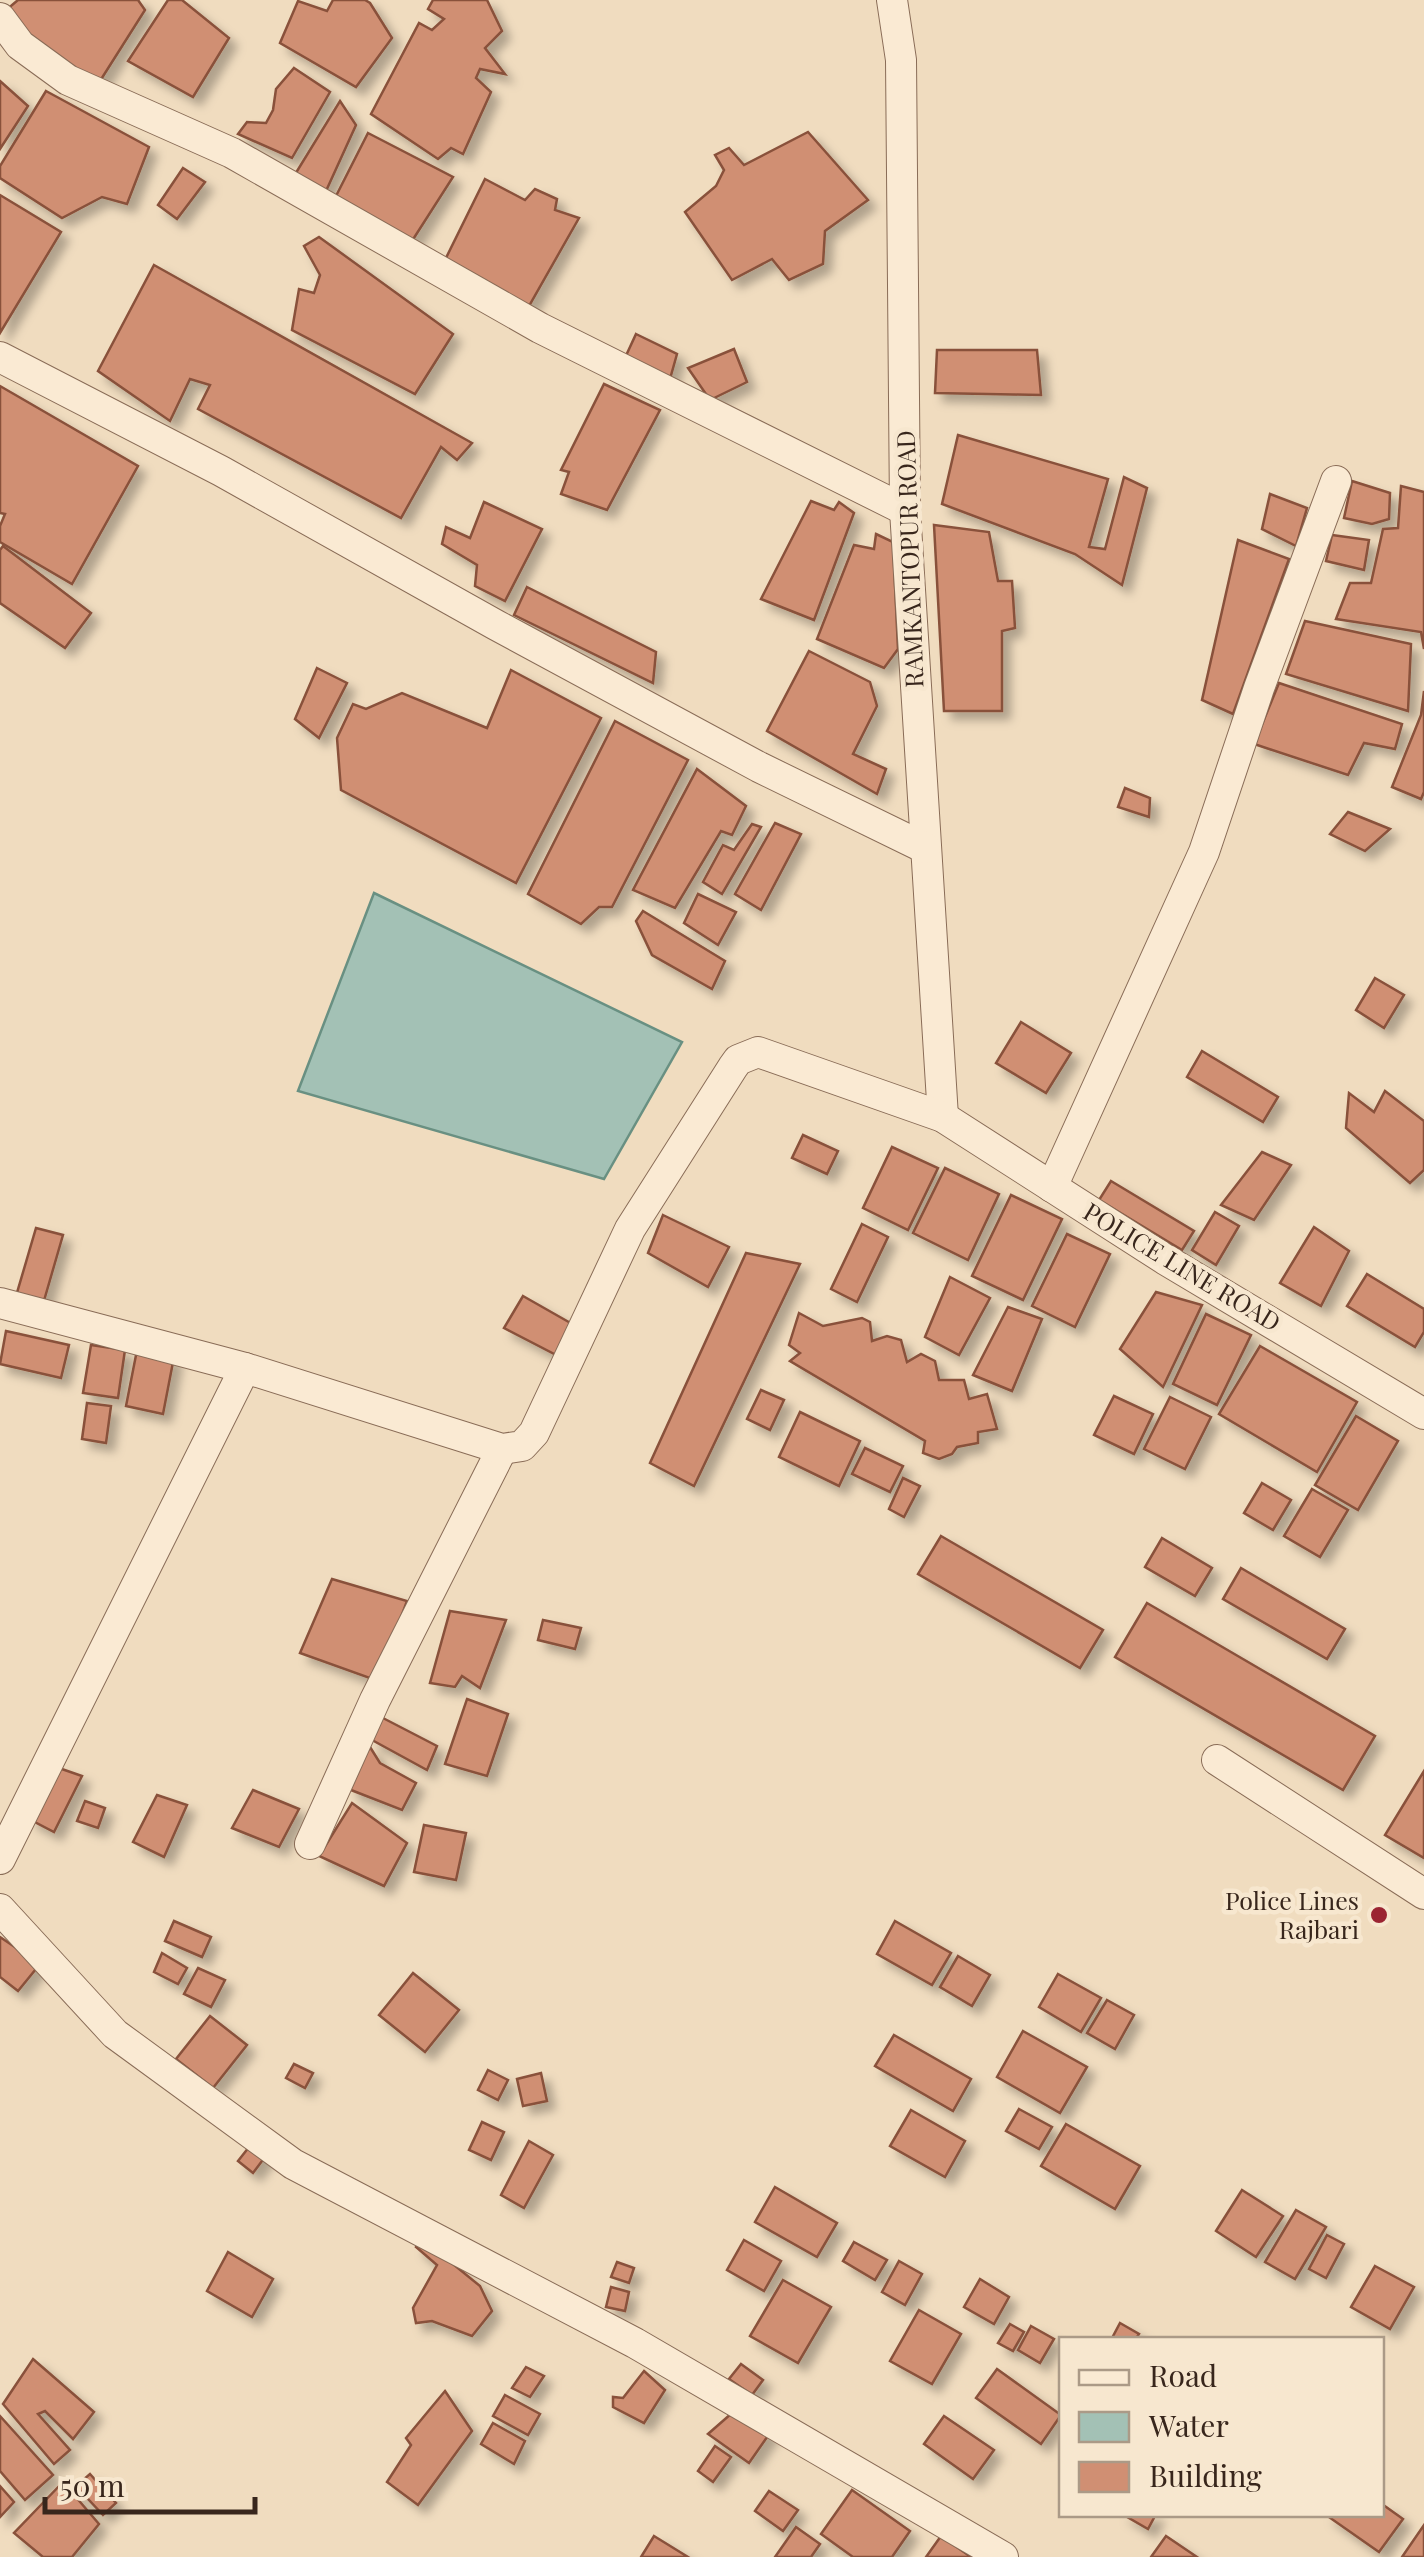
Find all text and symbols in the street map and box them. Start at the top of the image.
street label: RAMKANTOPUR ROAD [888,430,929,688]
street label: POLICE LINE ROAD [1078,1194,1287,1338]
place label: Police Lines Rajbari [1225,1883,1359,1945]
marker: Police Lines Rajbari [1368,1904,1390,1926]
legend [1059,2337,1384,2517]
text: Road [1149,2355,1217,2395]
text: Water [1148,2405,1229,2445]
scale bar [45,2452,255,2514]
text: Building [1149,2455,1262,2495]
text: 50 m [60,2465,125,2505]

